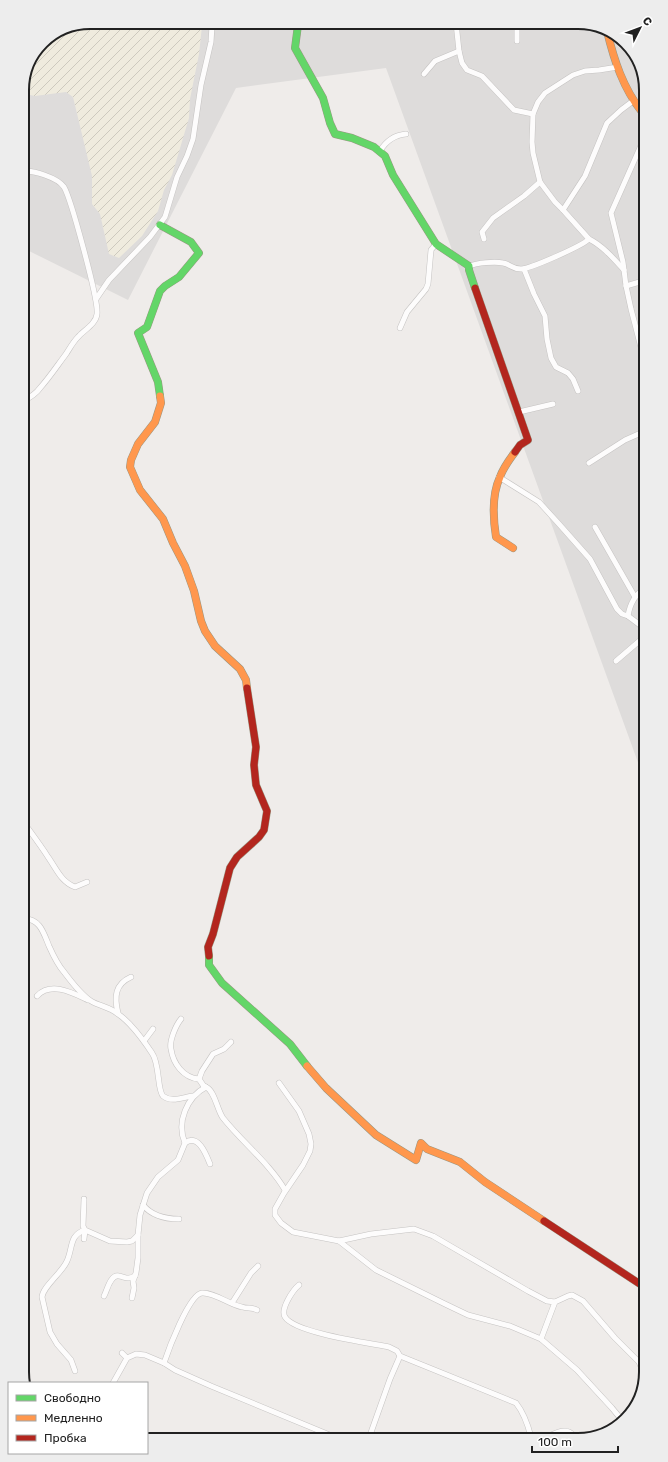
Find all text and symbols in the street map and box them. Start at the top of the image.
north arrow [620,8,660,48]
text: С [640,14,655,29]
legend [8,1382,148,1454]
text: Свободно [44,1391,101,1405]
text: Медленно [44,1411,103,1425]
scale bar [532,1428,618,1454]
text: Пробка [44,1431,87,1445]
text: 100 m [538,1435,572,1449]

